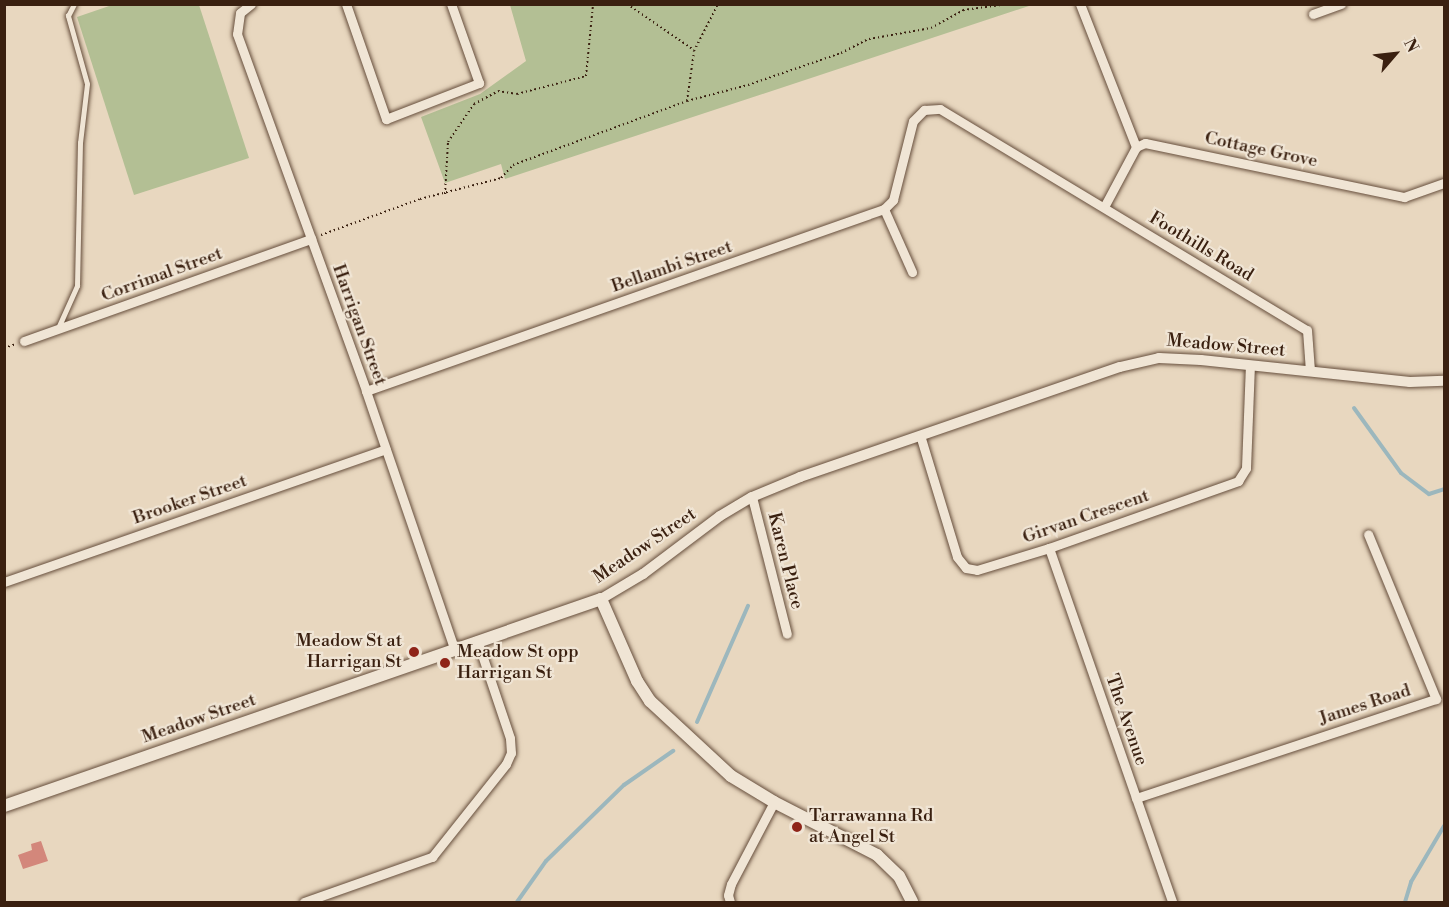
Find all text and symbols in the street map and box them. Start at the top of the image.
north arrow [1365,24,1425,84]
text: N [1399,35,1423,56]
street label: Cottage Grove [1203,128,1319,172]
street label: Foothills Road [1145,207,1257,287]
street label: Bellambi Street [609,236,735,298]
street label: Corrimal Street [98,243,226,307]
street label: Harrigan Street [327,261,391,389]
street label: Meadow Street [1166,330,1286,362]
street label: Brooker Street [130,470,250,530]
street label: Girvan Crescent [1020,485,1152,549]
street label: Meadow Street [590,504,700,588]
street label: Karen Place [763,510,807,612]
place label: Meadow St at Harrigan St [296,631,402,674]
place label: Meadow St opp Harrigan St [457,642,579,684]
marker: Meadow St at Harrigan St [407,645,421,659]
marker: Meadow St opp Harrigan St [438,656,452,670]
street label: The Avenue [1100,671,1152,769]
street label: James Road [1317,680,1413,730]
street label: Meadow Street [139,689,259,749]
place label: Tarrawanna Rd at Angel St [809,806,933,848]
marker: Tarrawanna Rd at Angel St [790,820,804,834]

